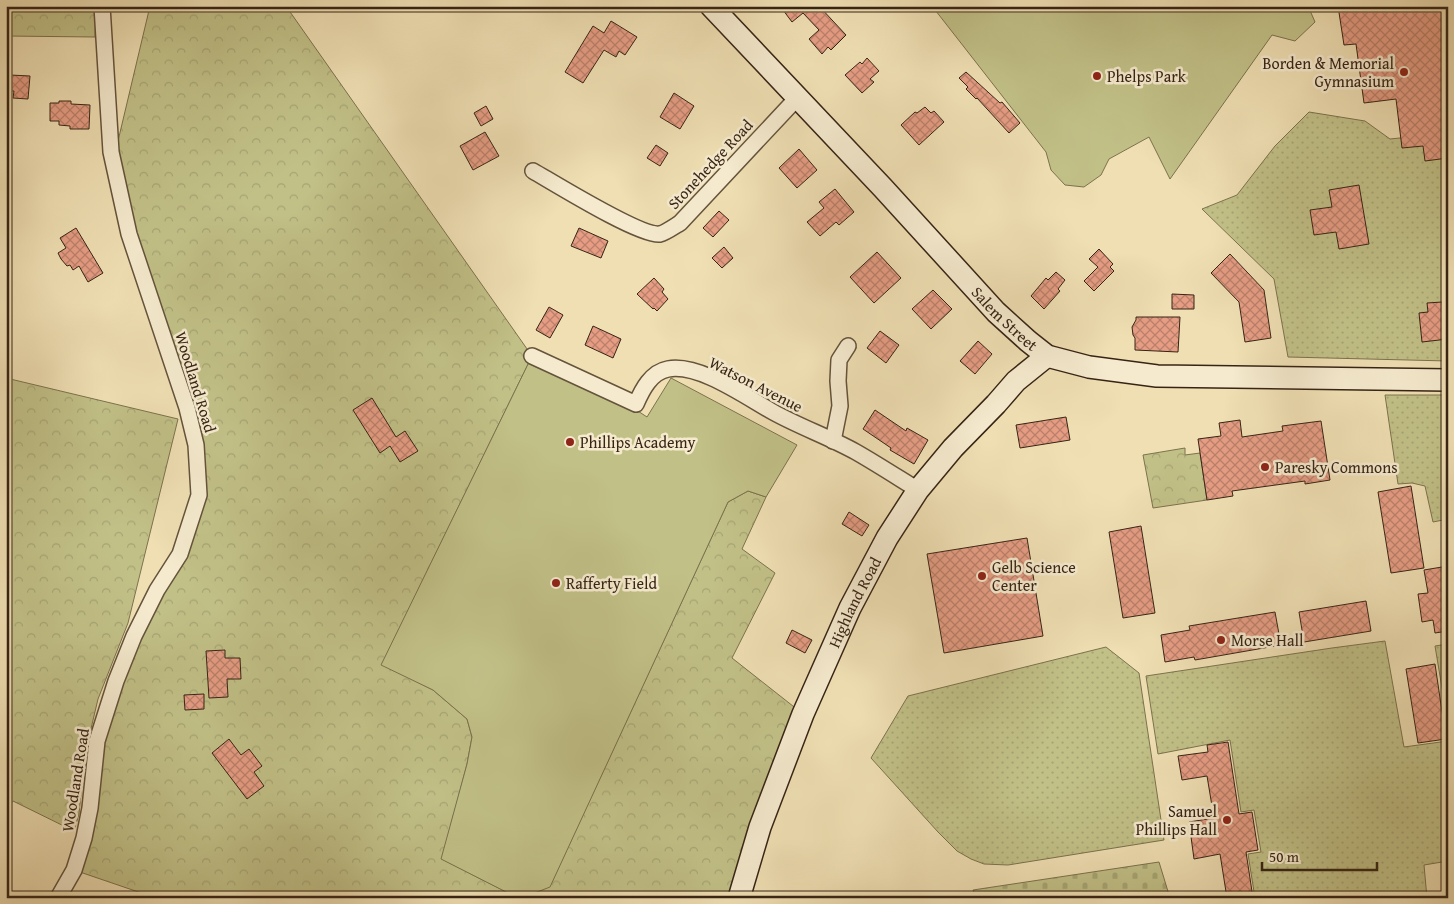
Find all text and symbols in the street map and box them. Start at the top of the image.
place label: Borden & Memorial Gymnasium [1262,51,1395,93]
place label: Phelps Park [1107,64,1187,88]
marker: Borden & Memorial Gymnasium [1398,66,1410,78]
marker: Phelps Park [1091,70,1103,82]
street label: Stonehedge Road [662,113,759,214]
street label: Salem Street [966,281,1043,357]
street label: Woodland Road [169,329,223,436]
street label: Watson Avenue [705,350,807,418]
place label: Phillips Academy [580,430,696,454]
marker: Phillips Academy [564,436,576,448]
place label: Paresky Commons [1275,455,1398,479]
marker: Paresky Commons [1259,461,1271,473]
street label: Highland Road [822,552,887,651]
place label: Gelb Science Center [992,555,1076,597]
marker: Gelb Science Center [976,570,988,582]
place label: Rafferty Field [566,571,658,595]
marker: Rafferty Field [550,577,562,589]
place label: Morse Hall [1231,628,1304,652]
marker: Morse Hall [1215,634,1227,646]
street label: Woodland Road [55,726,95,833]
place label: Samuel Phillips Hall [1136,799,1218,841]
marker: Samuel Phillips Hall [1221,814,1233,826]
scale bar [1262,839,1376,871]
text: 50 m [1269,846,1300,867]

